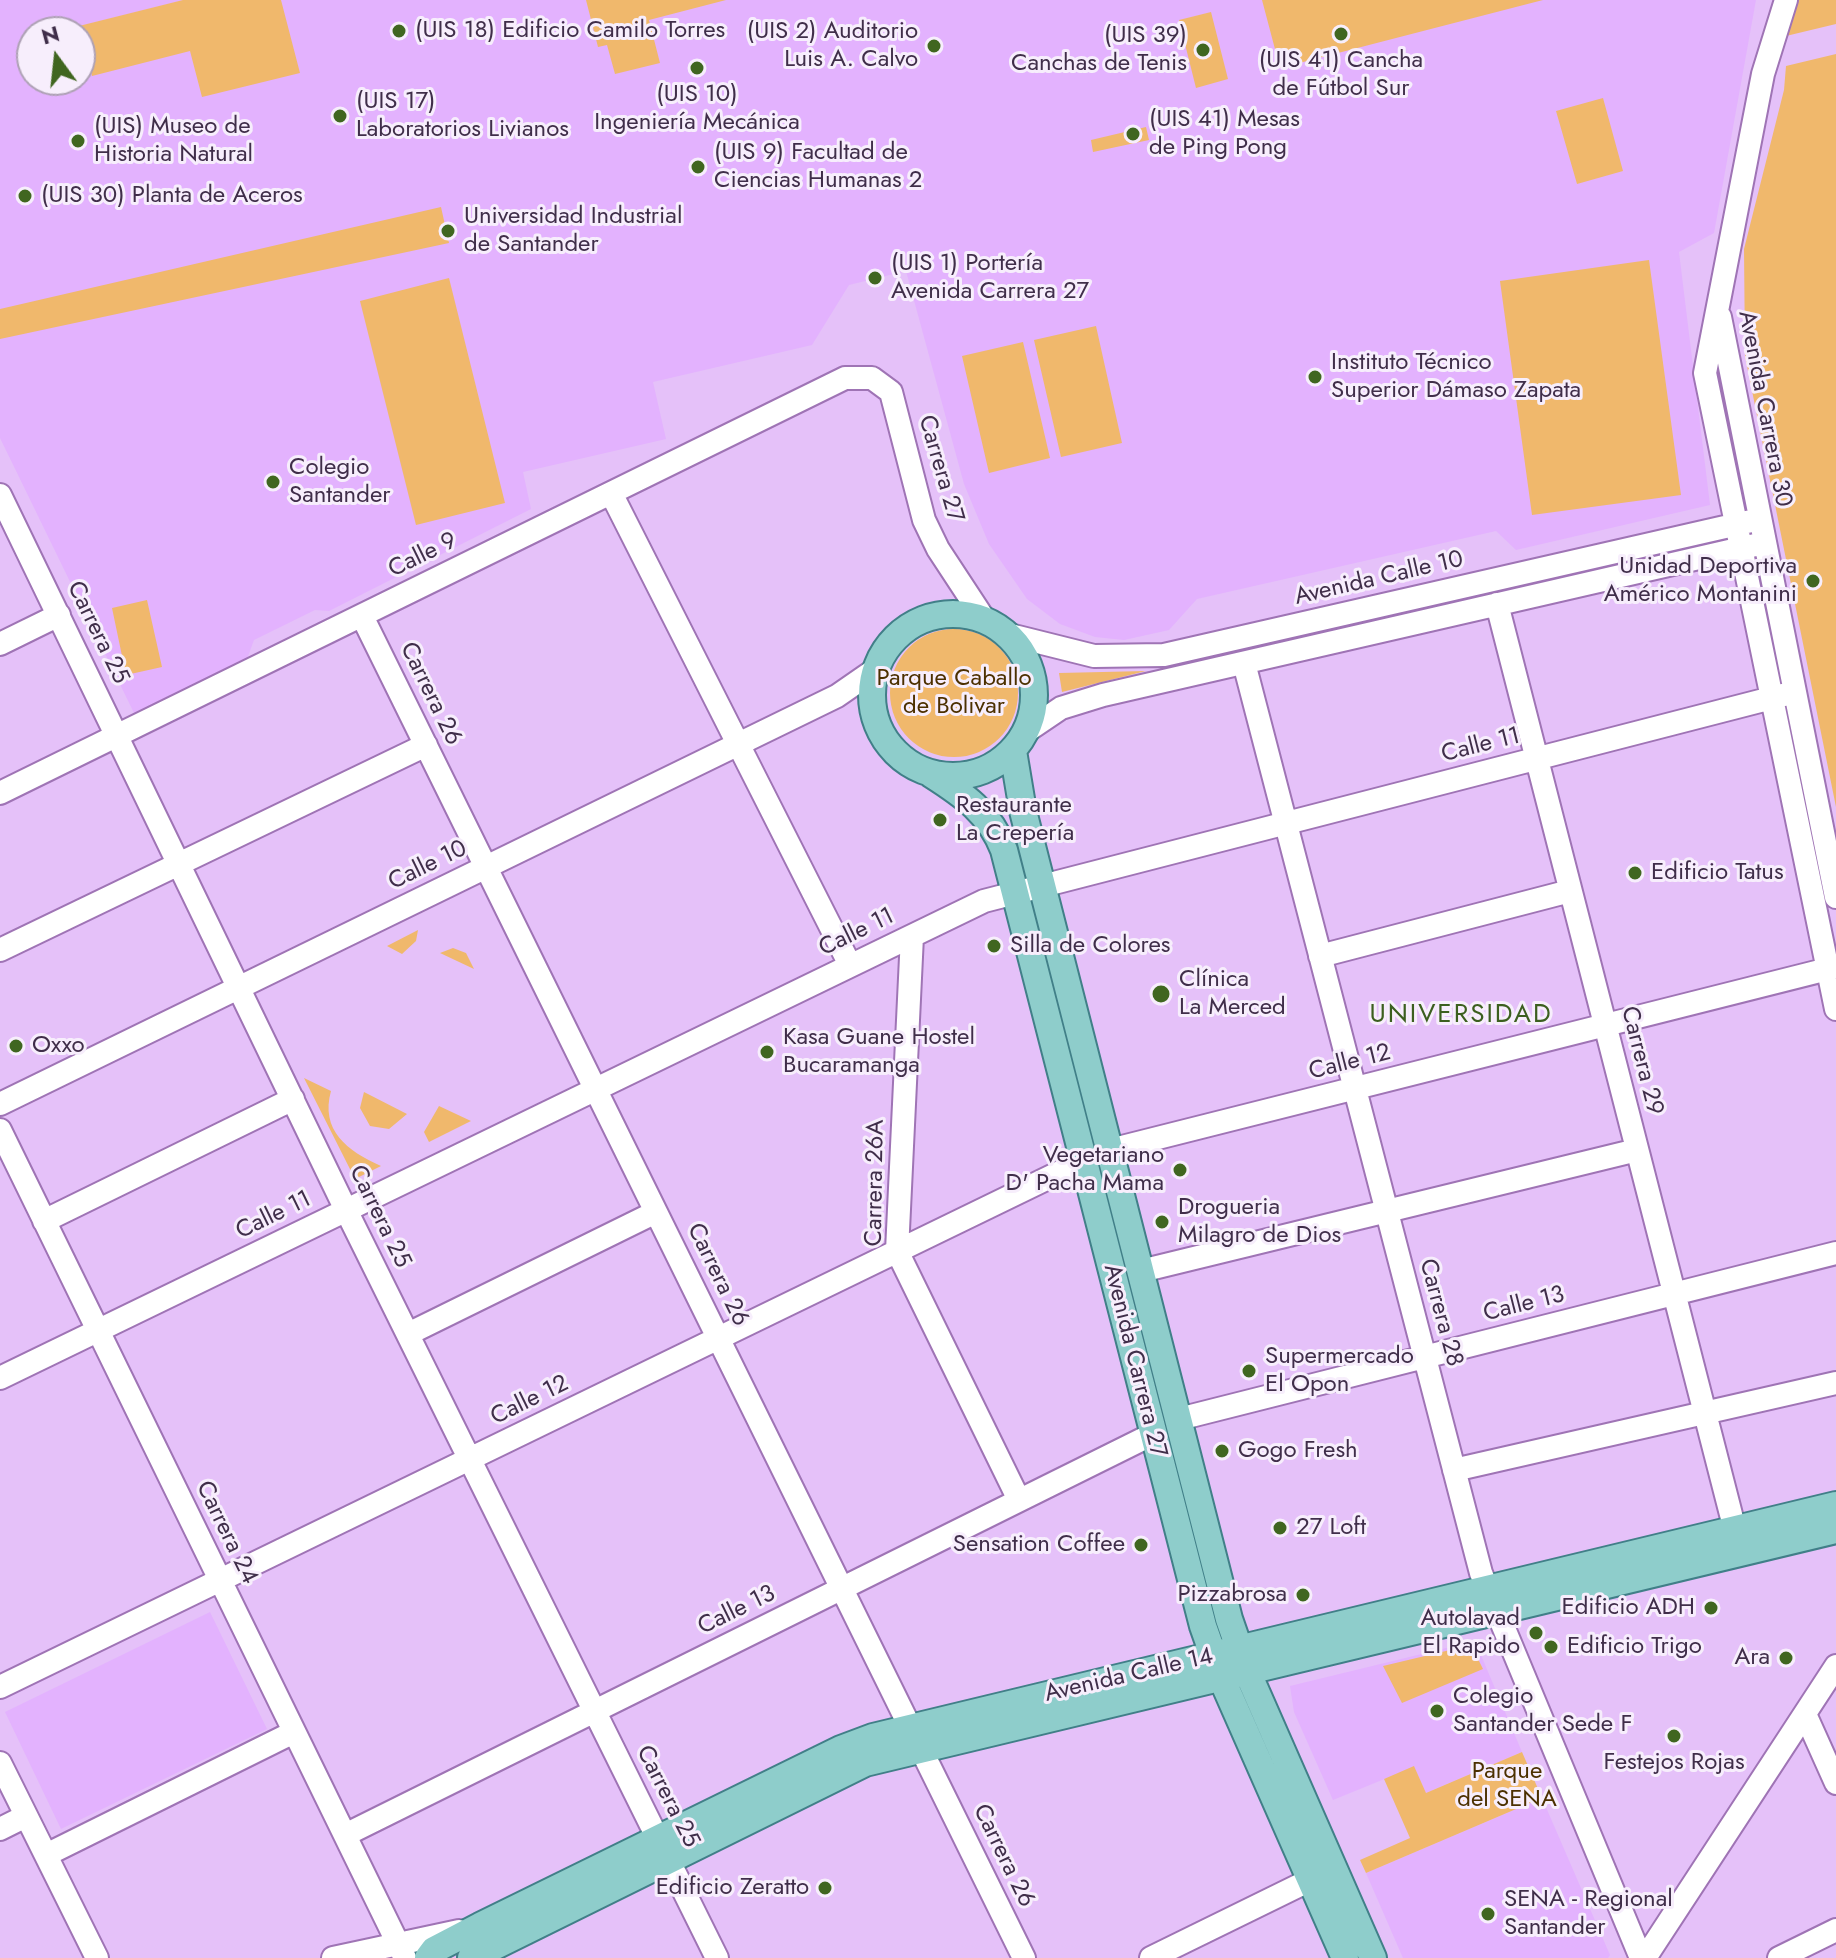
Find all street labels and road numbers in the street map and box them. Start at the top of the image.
street label: Avenida Carrera 30 [1731,308,1797,510]
street label: Carrera 27 [911,412,969,526]
street label: Calle 9 [384,527,462,585]
street label: Avenida Calle 10 [1292,546,1466,612]
street label: Carrera 25 [60,577,134,689]
street label: Carrera 26 [393,638,467,750]
street label: Calle 11 [1439,722,1523,770]
street label: Calle 10 [384,835,472,897]
street label: Calle 11 [815,902,899,964]
street label: Carrera 29 [1614,1004,1668,1118]
street label: Calle 12 [1306,1039,1394,1087]
street label: Carrera 26A [860,1119,892,1247]
street label: Carrera 25 [342,1161,416,1273]
street label: Calle 11 [232,1185,316,1247]
street label: Carrera 26 [680,1219,754,1331]
street label: Carrera 28 [1412,1256,1468,1370]
street label: Avenida Carrera 27 [1096,1261,1172,1461]
street label: Calle 13 [1480,1281,1568,1329]
street label: Calle 12 [486,1370,574,1432]
street label: Carrera 24 [189,1477,263,1589]
street label: Calle 13 [694,1580,780,1642]
street label: Avenida Calle 14 [1042,1643,1216,1709]
street label: Carrera 25 [629,1741,705,1853]
street label: Carrera 26 [966,1800,1040,1912]

